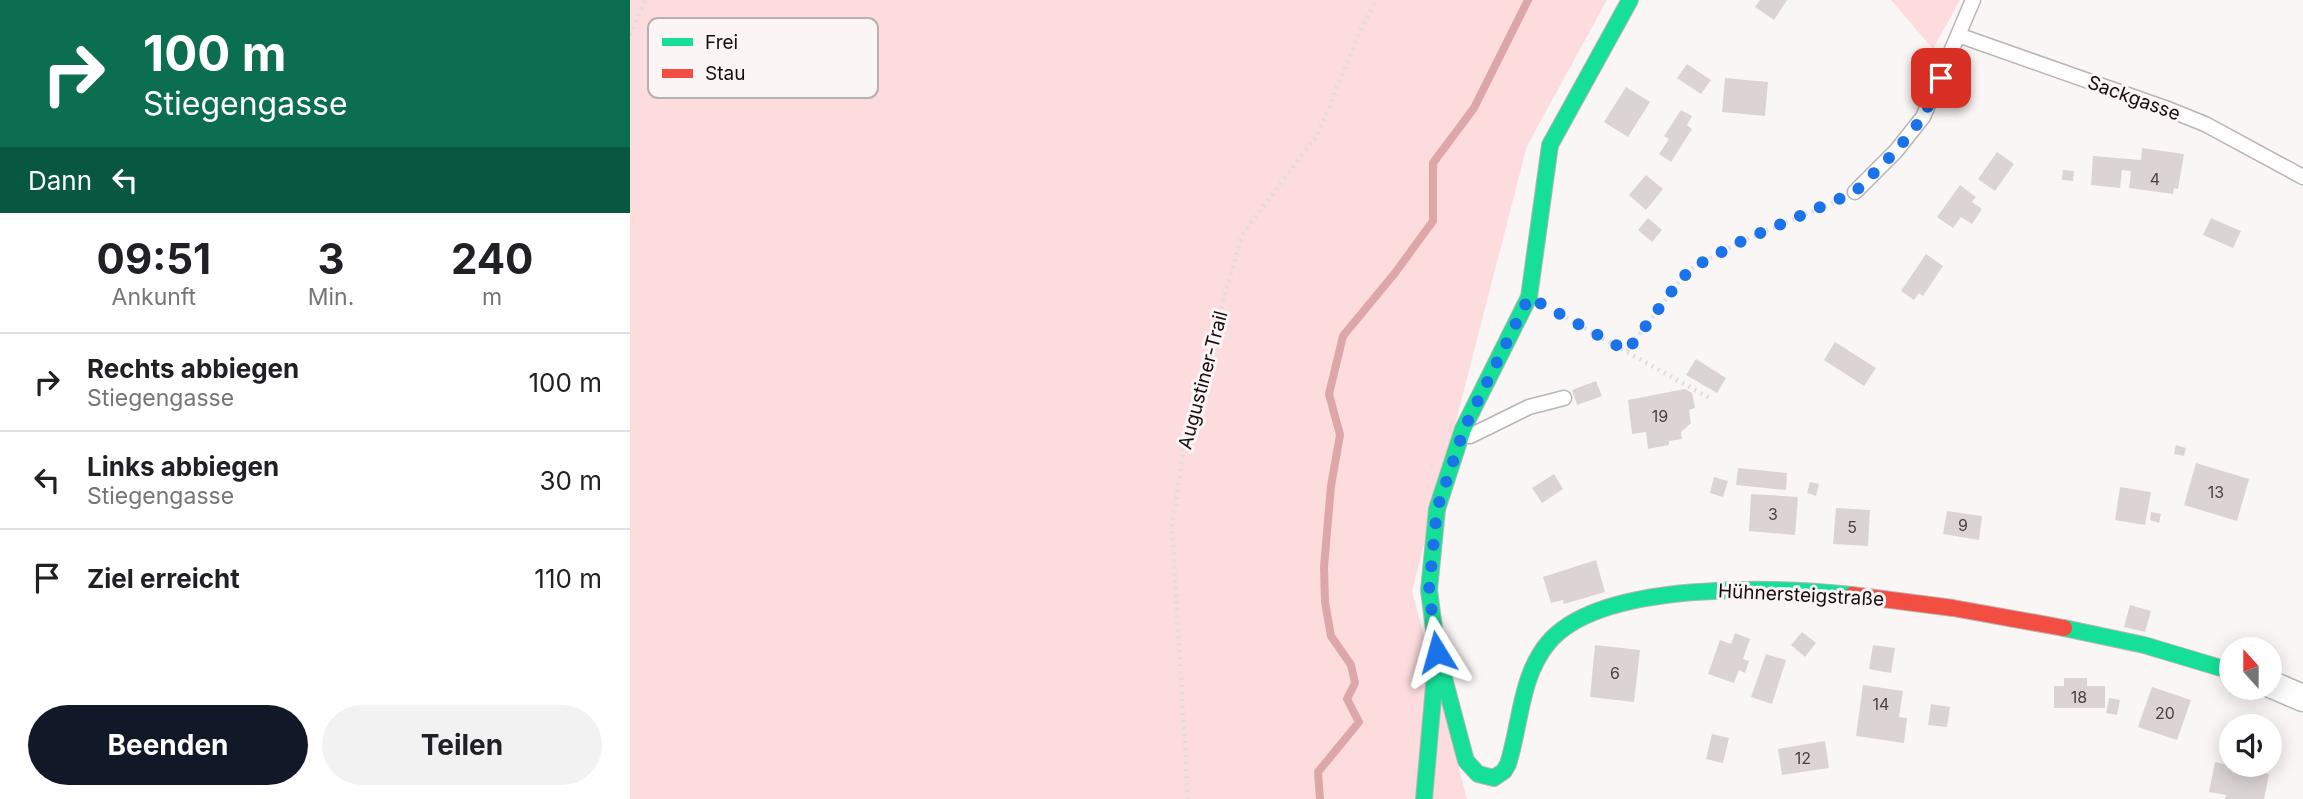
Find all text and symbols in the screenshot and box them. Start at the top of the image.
legend [648,18,878,98]
text: 100 m [143,24,287,83]
icon: right [28,28,119,119]
text: Frei [705,31,738,54]
pin [1911,48,1971,108]
icon: arrive [1922,59,1960,97]
text: Stau [705,62,745,85]
street label: Sackgasse [2084,71,2184,125]
text: Stiegengasse [143,84,348,123]
icon: left [106,161,144,199]
text: Dann [28,165,92,196]
house number: 4 [2150,169,2160,189]
text: 09:51 [97,233,211,284]
text: 3 [317,233,345,284]
text: 240 [451,233,533,284]
text: Ankunft [112,283,196,311]
text: Min. [308,283,354,311]
text: m [482,283,502,311]
street label: Augustiner-Trail [1173,308,1233,452]
text: Rechts abbiegen [87,353,299,384]
icon: right [28,363,66,401]
text: 100 m [529,367,602,398]
text: Stiegengasse [87,384,234,412]
house number: 19 [1652,406,1668,426]
text: Links abbiegen [87,451,279,482]
icon: left [28,461,66,499]
text: 30 m [539,465,602,496]
text: Stiegengasse [87,482,234,510]
house number: 13 [2208,482,2224,502]
house number: 3 [1768,504,1778,524]
house number: 9 [1958,515,1968,535]
house number: 5 [1847,517,1857,537]
icon: arrive [28,559,66,597]
text: Ziel erreicht [87,563,240,594]
text: 110 m [534,563,602,594]
street label: Hühnersteigstraße [1717,579,1885,611]
position arrow [1400,615,1474,689]
north arrow [2219,637,2282,700]
map controls [2219,637,2282,777]
house number: 6 [1610,663,1620,683]
house number: 18 [2071,687,2087,707]
house number: 14 [1873,694,1889,714]
house number: 20 [2155,703,2175,723]
button: Beenden [28,705,308,785]
button: Teilen [322,705,602,785]
button: sound [2219,714,2282,777]
house number: 12 [1795,748,1811,768]

